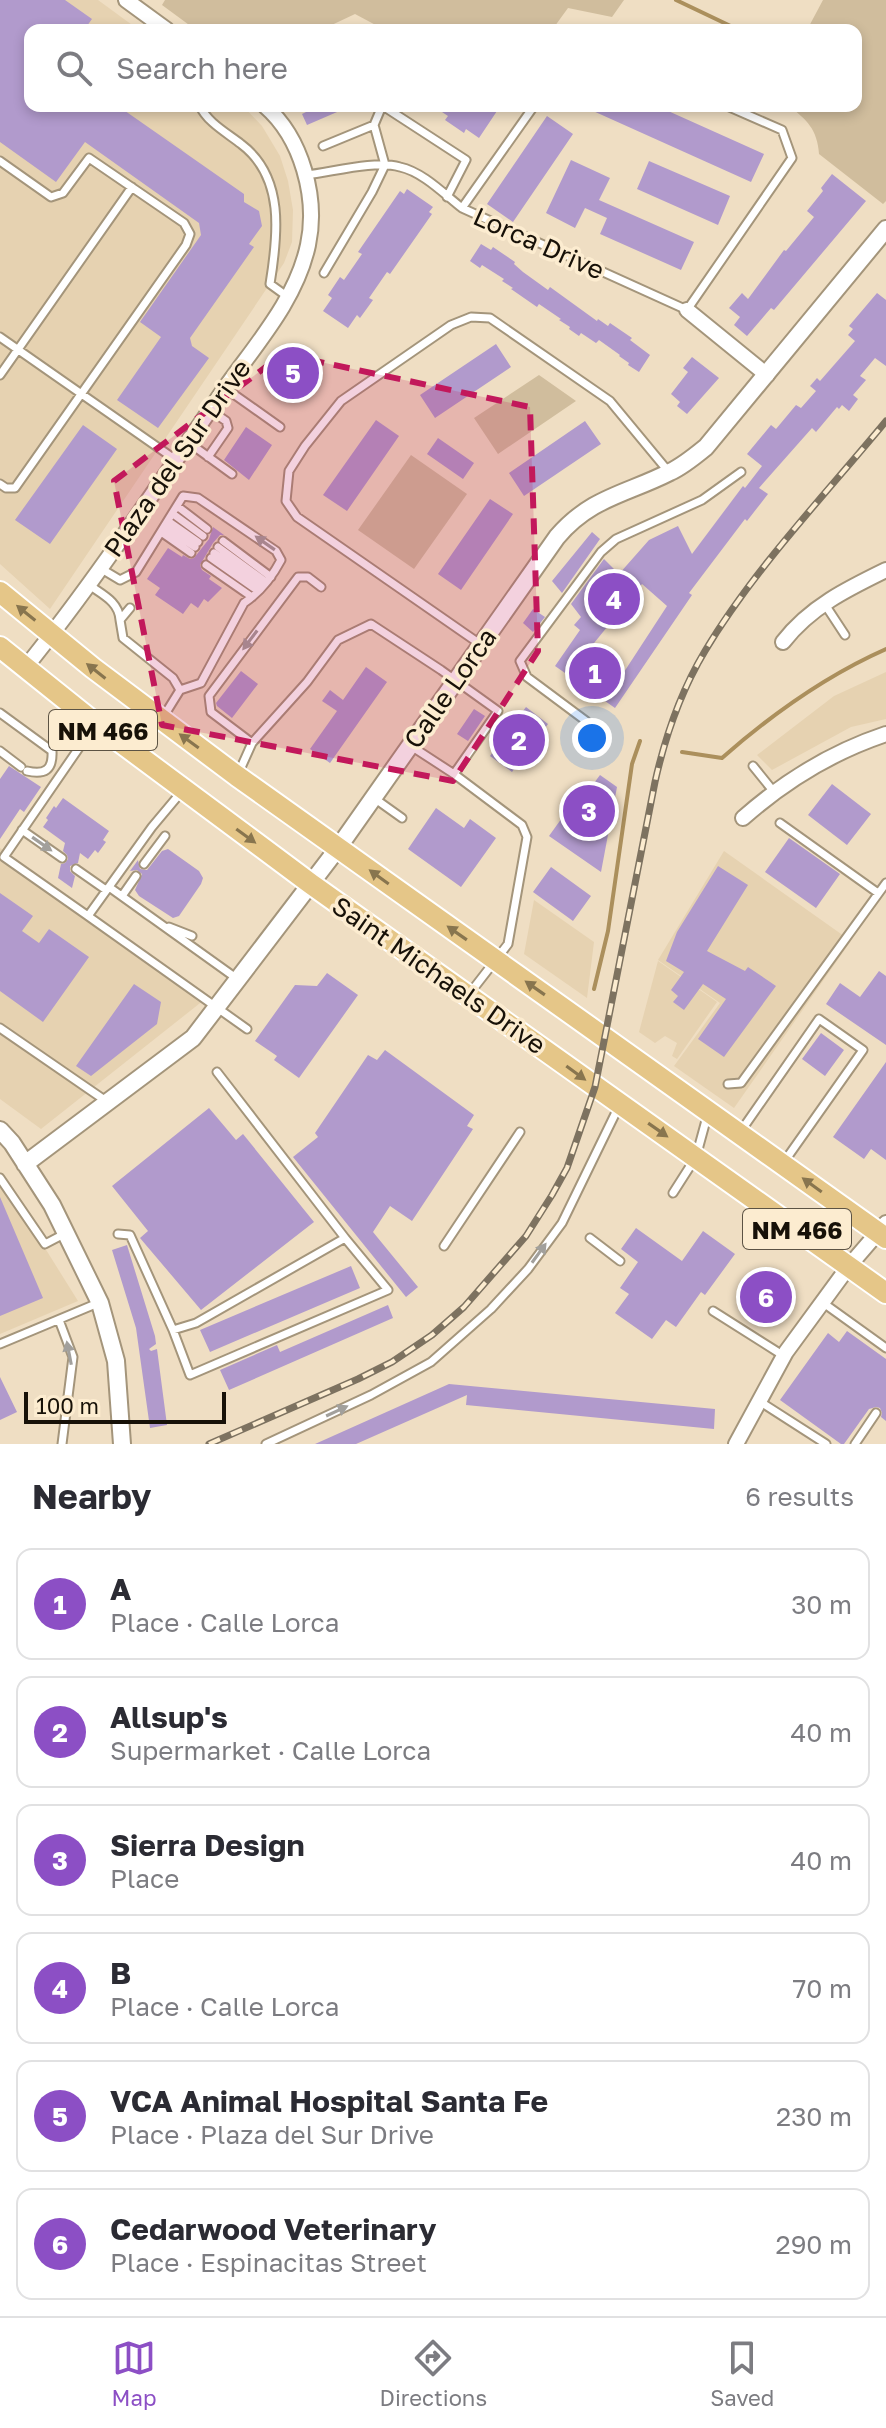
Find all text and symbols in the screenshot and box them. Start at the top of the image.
search box [24,24,862,112]
icon: search [52,46,96,90]
text: Search here [116,50,288,86]
street label: Lorca Drive [469,200,609,286]
pin: 5 [267,343,319,403]
street label: Plaza del Sur Drive [97,353,257,563]
one-way arrow [255,536,276,551]
pin: 4 [588,569,640,629]
one-way arrow [16,606,36,622]
street label: Calle Lorca [397,622,503,754]
one-way arrow [243,630,259,650]
pin: 1 [569,643,621,703]
one-way arrow [86,663,106,679]
road number: NM 466 [49,710,157,750]
pin: 2 [493,710,545,770]
your location [572,718,612,758]
one-way arrow [178,733,200,749]
pin: 3 [563,781,615,841]
one-way arrow [235,828,256,843]
one-way arrow [32,836,52,852]
one-way arrow [368,870,389,885]
street label: Saint Michaels Drive [326,890,552,1060]
one-way arrow [447,926,468,941]
one-way arrow [524,981,545,996]
one-way arrow [566,1065,587,1080]
one-way arrow [647,1122,668,1137]
one-way arrow [801,1177,822,1193]
road number: NM 466 [743,1209,851,1249]
one-way arrow [531,1243,547,1264]
pin: 6 [740,1267,792,1327]
one-way arrow [63,1341,75,1366]
scale bar [24,1388,226,1424]
text: 100 m [36,1392,99,1419]
one-way arrow [325,1404,349,1418]
text: Nearby [32,1476,152,1516]
text: 6 results [745,1481,854,1512]
text: A [110,1571,131,1607]
text: 1 [53,1589,67,1620]
text: 30 m [791,1589,852,1620]
text: Place · Calle Lorca [110,1607,339,1638]
text: Allsup's [110,1699,228,1735]
text: 2 [52,1717,68,1748]
text: 40 m [791,1717,852,1748]
text: Supermarket · Calle Lorca [110,1735,431,1766]
text: Sierra Design [110,1827,305,1863]
text: 3 [52,1845,68,1876]
text: 40 m [791,1845,852,1876]
text: Place [110,1863,179,1894]
text: B [110,1955,131,1991]
text: 4 [52,1973,68,2004]
text: 70 m [793,1973,852,2004]
text: Place · Calle Lorca [110,1991,339,2022]
text: VCA Animal Hospital Santa Fe [110,2083,548,2119]
text: 5 [52,2101,68,2132]
text: 230 m [776,2101,852,2132]
text: Place · Plaza del Sur Drive [110,2119,434,2150]
text: Cedarwood Veterinary [110,2211,437,2247]
text: 6 [52,2229,68,2260]
text: 290 m [776,2229,852,2260]
text: Place · Espinacitas Street [110,2247,427,2278]
tab: Map [112,2336,156,2411]
tab: Directions [380,2336,487,2411]
tab: Saved [710,2336,774,2411]

